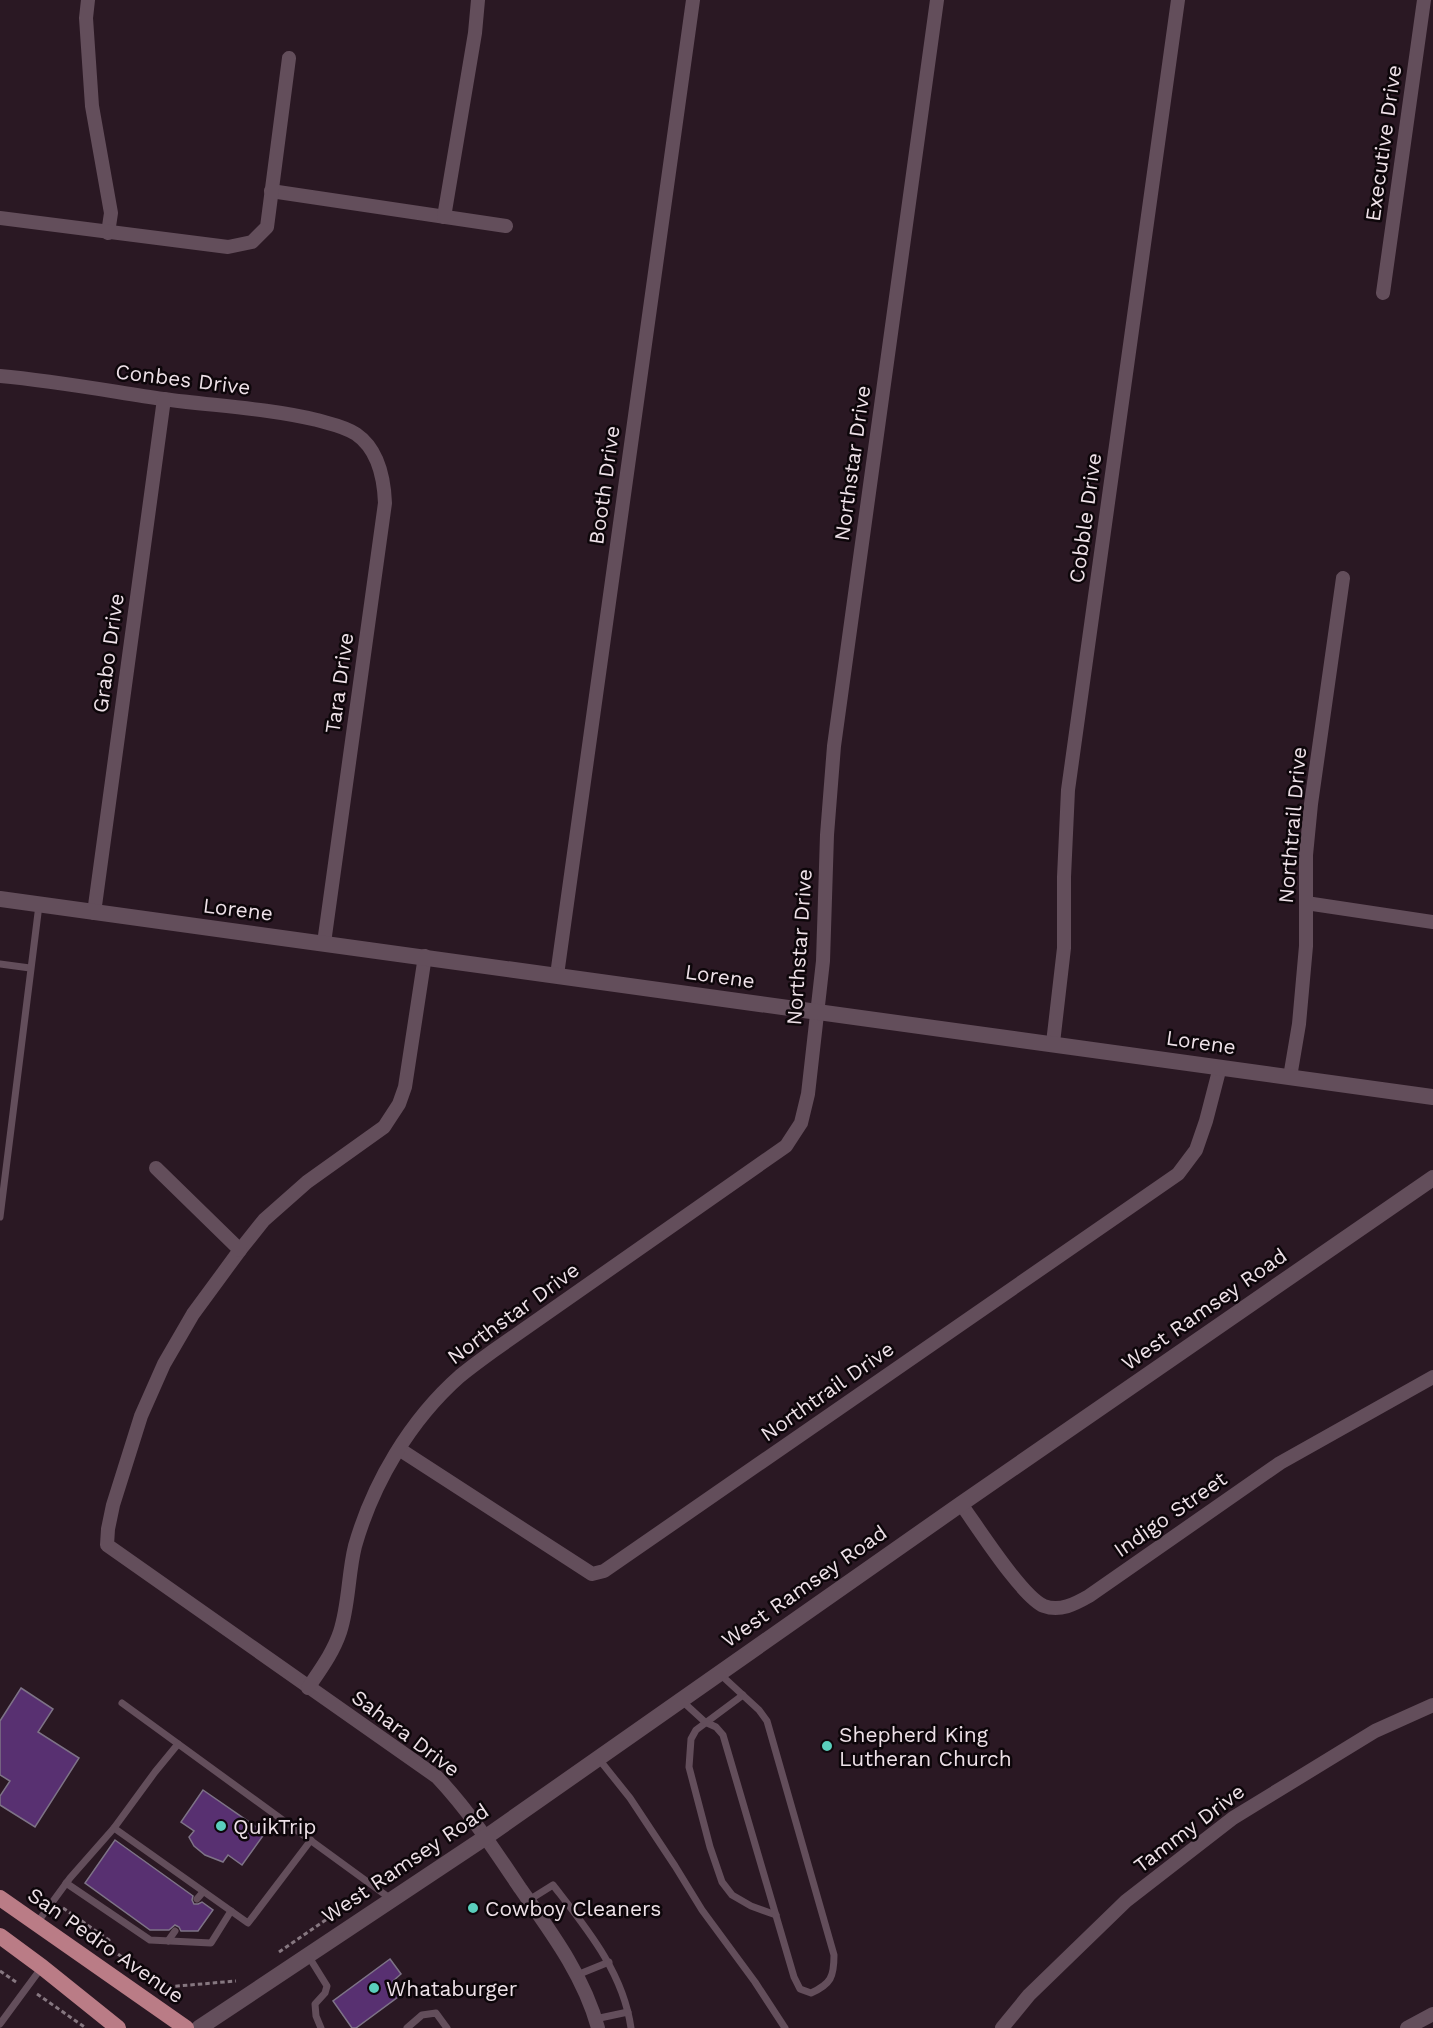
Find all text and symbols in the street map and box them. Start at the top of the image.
street label: Executive Drive [1360,63,1406,223]
street label: Conbes Drive [114,358,252,400]
street label: Northstar Drive [829,384,875,542]
street label: Booth Drive [583,424,625,546]
street label: Cobble Drive [1063,451,1107,585]
street label: Grabo Drive [87,592,129,714]
street label: Tara Drive [320,631,358,735]
street label: Northtrail Drive [1273,746,1311,904]
street label: Northstar Drive [781,868,817,1026]
street label: Lorene [202,892,274,926]
street label: Lorene [683,959,757,993]
street label: Lorene [1164,1025,1238,1059]
street label: West Ramsey Road [1117,1243,1291,1375]
street label: Northstar Drive [442,1257,584,1369]
street label: Northtrail Drive [756,1336,898,1446]
street label: Indigo Street [1109,1466,1231,1562]
street label: West Ramsey Road [717,1520,891,1652]
street label: Sahara Drive [347,1684,465,1782]
place label: Shepherd King Lutheran Church [839,1722,1012,1771]
marker: Shepherd King Lutheran Church [820,1739,834,1753]
street label: Tammy Drive [1129,1778,1249,1878]
street label: West Ramsey Road [317,1798,493,1928]
place label: QuikTrip [233,1814,316,1839]
marker: QuikTrip [214,1819,228,1833]
street label: San Pedro Avenue [23,1882,189,2008]
place label: Cowboy Cleaners [485,1896,661,1921]
marker: Cowboy Cleaners [466,1901,480,1915]
place label: Whataburger [386,1976,518,2001]
marker: Whataburger [367,1981,381,1995]

